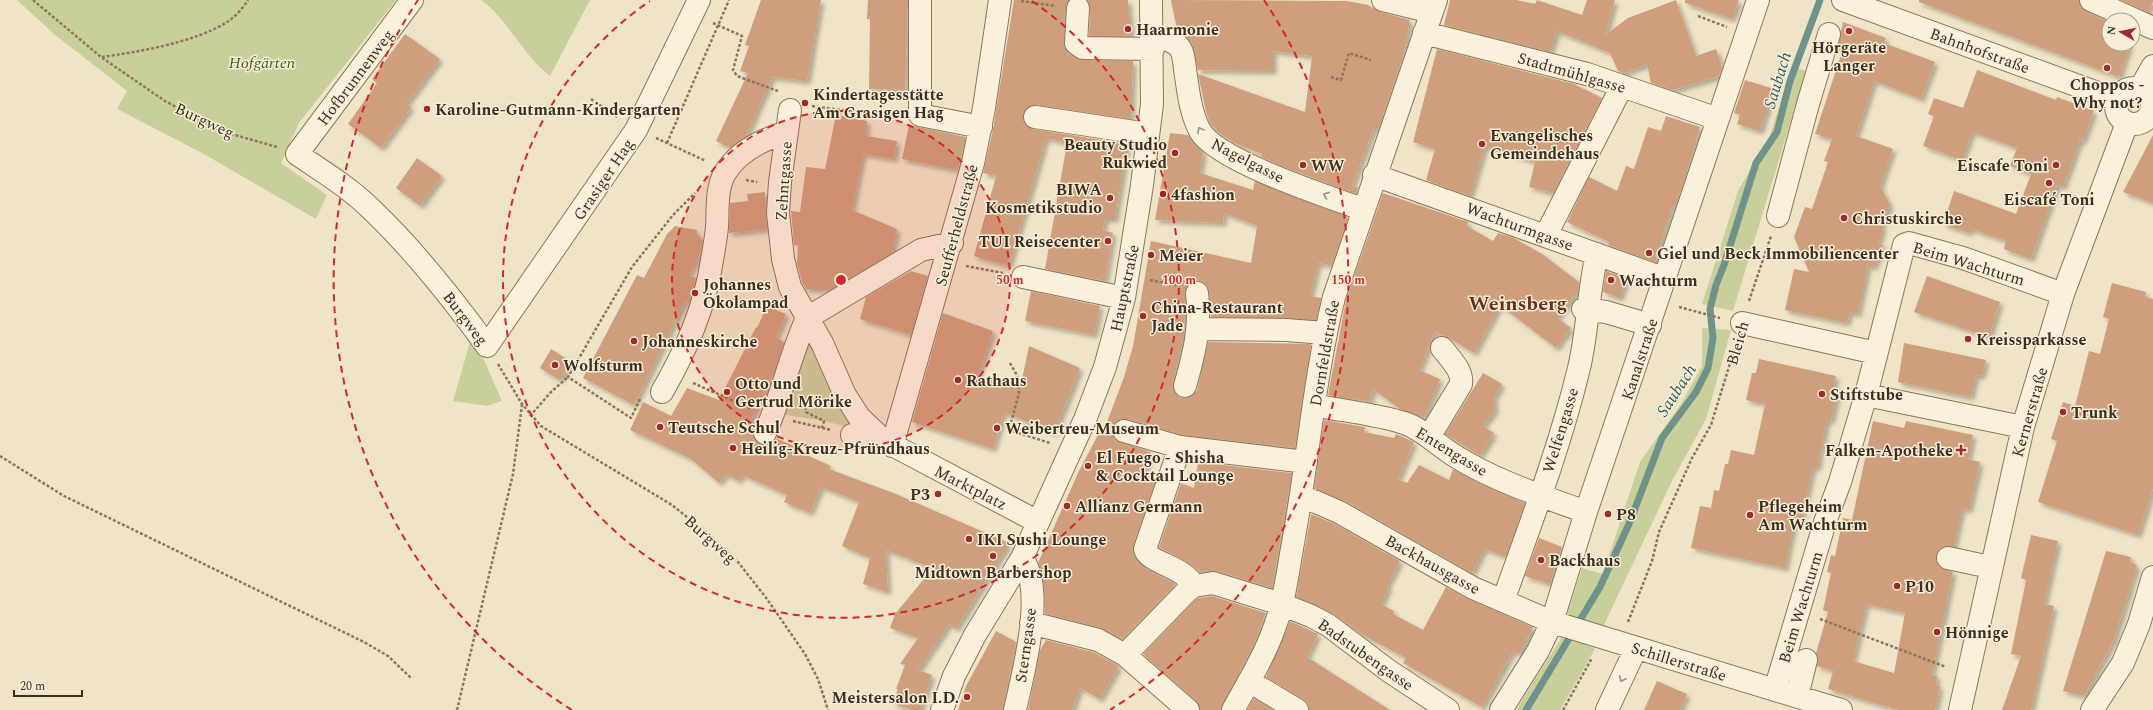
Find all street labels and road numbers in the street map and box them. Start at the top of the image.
street label: Bahnhofstraße [1926,22,2033,80]
street label: Hofbrunnenweg [311,24,400,131]
street label: Stadtmühlgasse [1515,46,1629,100]
street label: Burgweg [171,97,238,145]
street label: Nagelgasse [1207,132,1288,190]
street label: Grasiger Hag [567,134,640,226]
street label: Zehntgasse [769,140,799,222]
street label: Seufferheldstraße [929,161,985,289]
street label: Wachturmgasse [1463,196,1577,257]
street label: Beim Wachturm [1910,236,2028,292]
street label: Hauptstraße [1104,242,1146,334]
street label: Burgweg [437,286,494,351]
street label: Dornfeldstraße [1304,298,1346,408]
street label: Kanalstraße [1615,315,1664,403]
street label: Bleich [1720,318,1756,368]
street label: Kernerstraße [2006,364,2054,460]
street label: Welfengasse [1537,385,1585,476]
street label: Entengasse [1411,421,1492,483]
street label: Marktplatz [930,459,1011,517]
street label: Burgweg [679,510,742,570]
street label: Backhausgasse [1381,529,1484,601]
street label: Beim Wachturm [1773,548,1829,666]
street label: Sterngasse [1009,606,1043,684]
street label: Badstubengasse [1312,613,1418,697]
street label: Schillerstraße [1628,636,1729,688]

